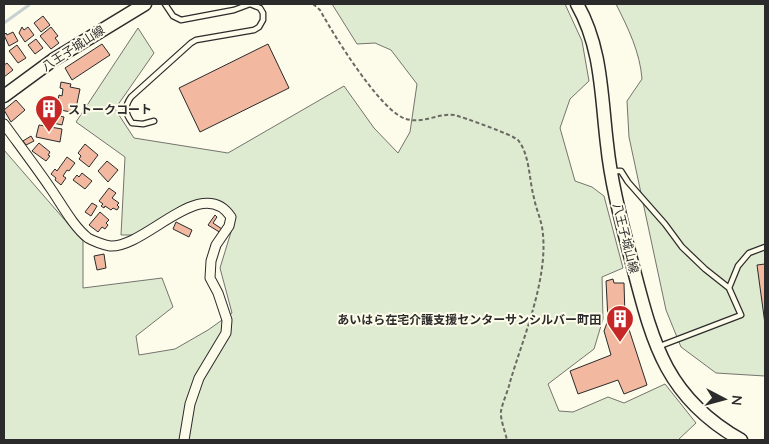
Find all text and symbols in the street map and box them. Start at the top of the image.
street label: 八王子城山線 [39,22,107,74]
building icon: ストークコート [34,94,64,133]
place label: ストークコート [68,102,152,117]
street label: 八王子城山線 [610,201,642,275]
building icon: あいはら在宅介護支援センターサンシルバー町田 [605,304,635,343]
place label: あいはら在宅介護支援センターサンシルバー町田 [337,312,601,327]
north arrow [699,374,749,424]
text: N [727,394,746,406]

